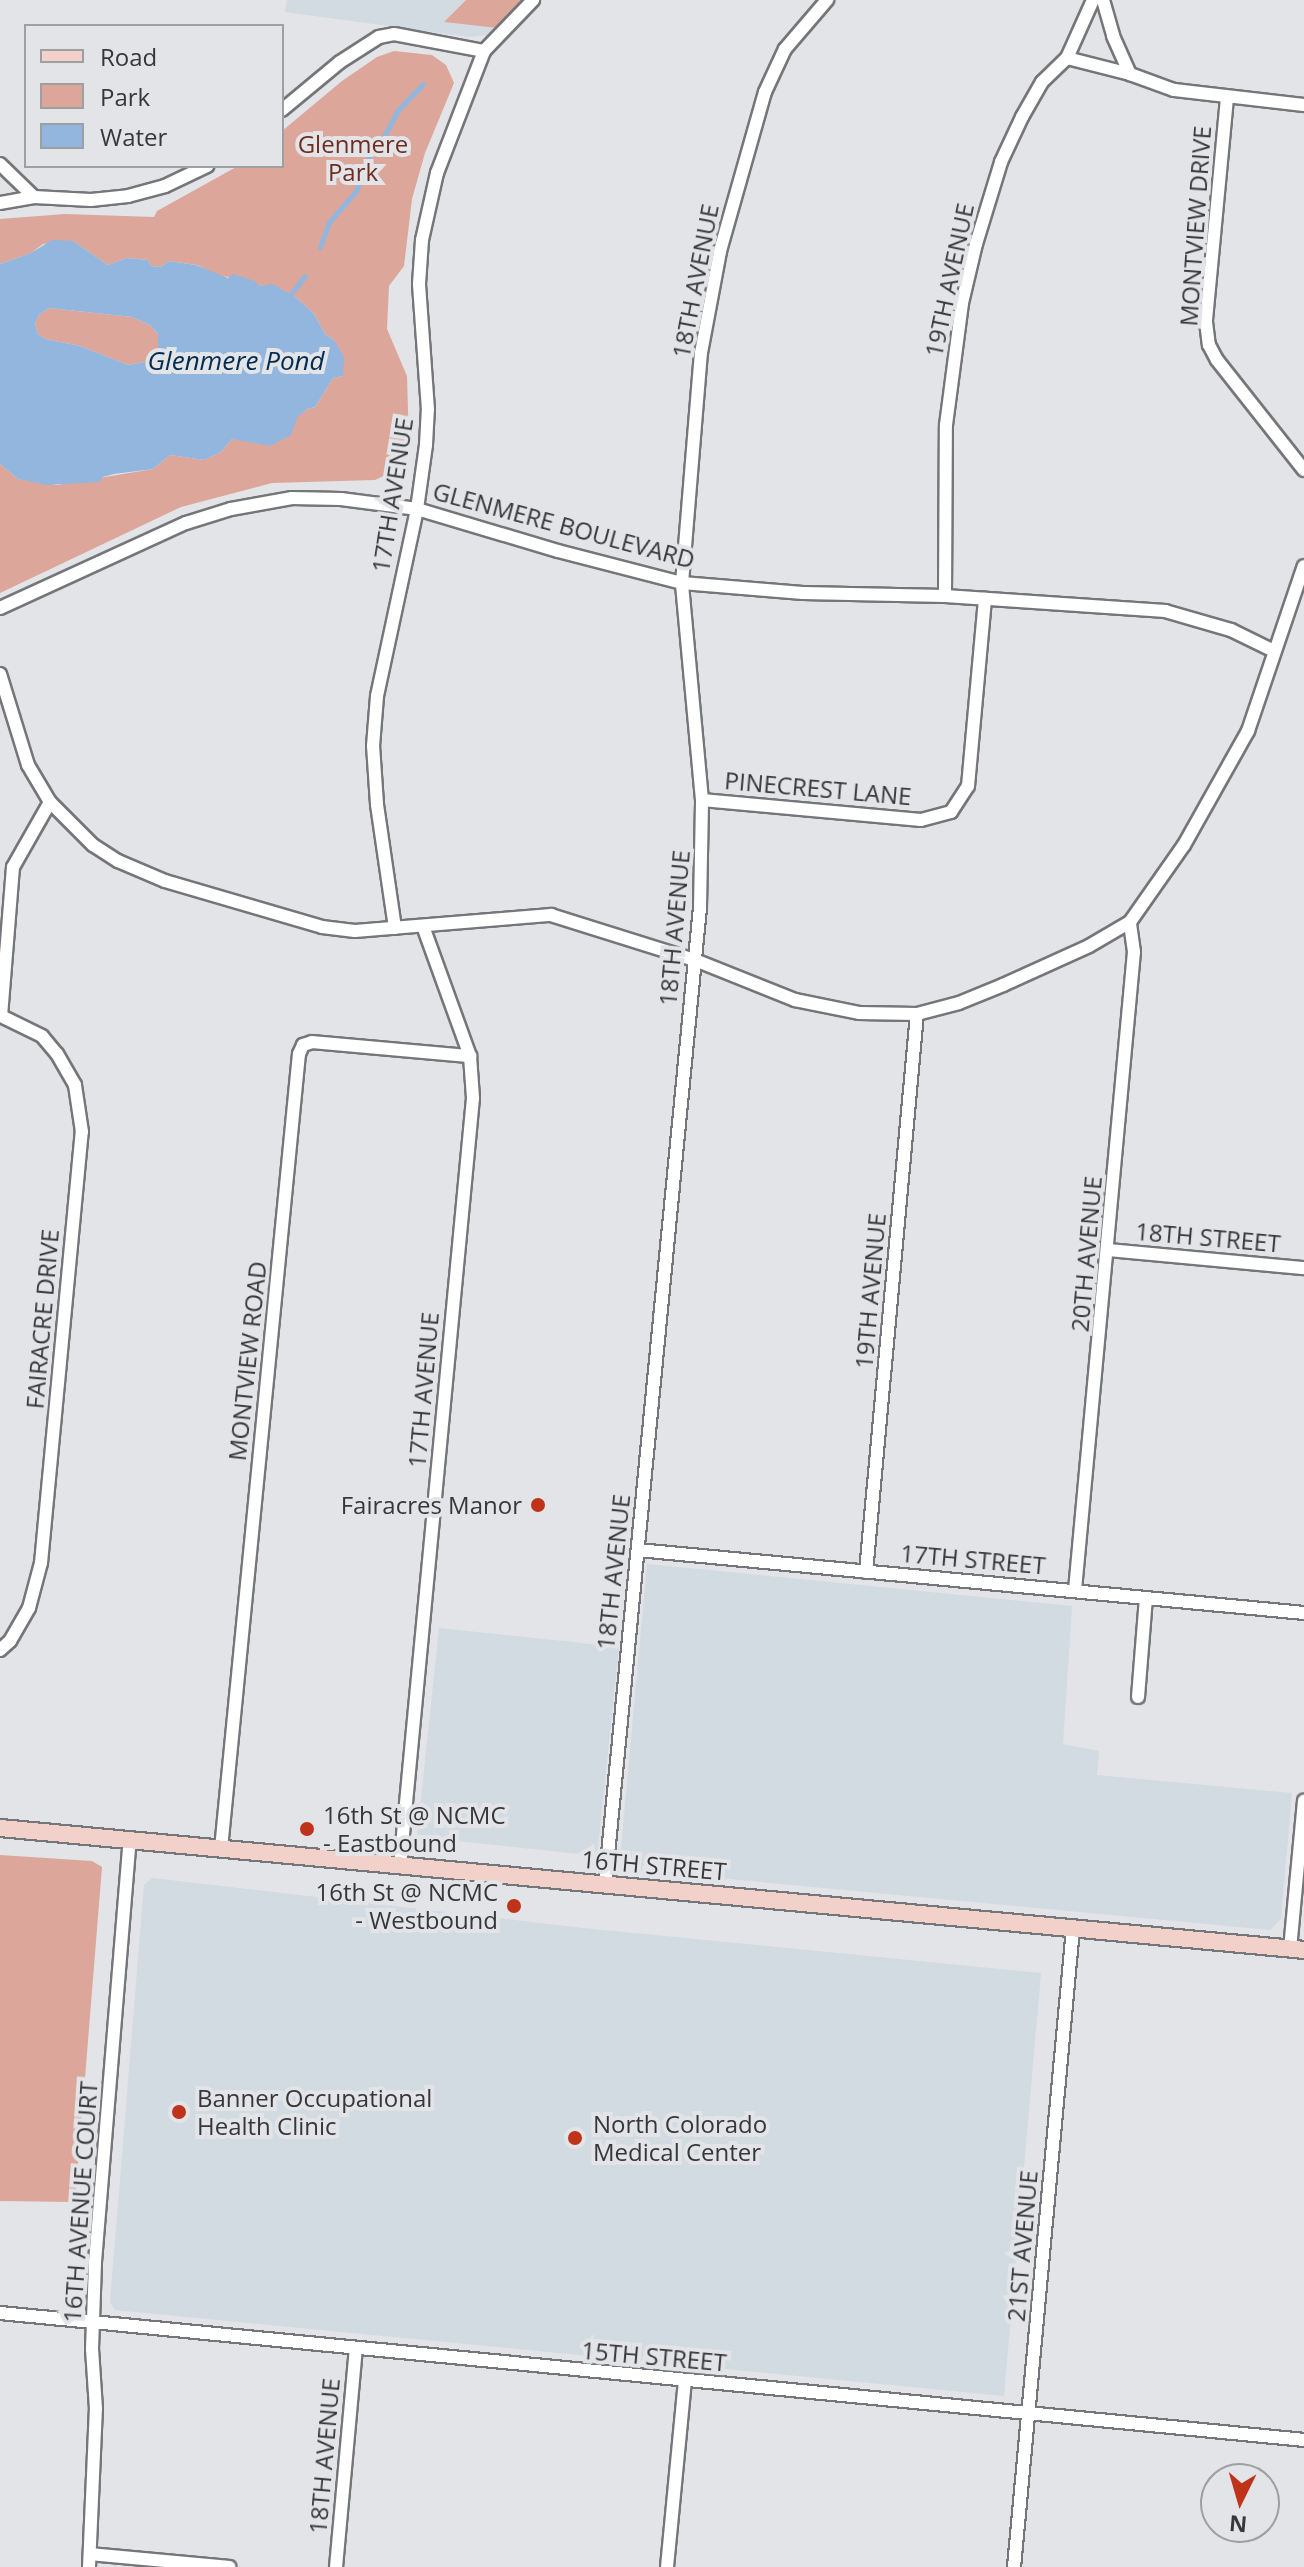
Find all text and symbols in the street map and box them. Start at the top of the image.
legend [24,24,284,168]
text: Road [100,40,157,73]
text: Park [100,80,150,113]
text: Water [100,120,167,153]
street label: MONTVIEW DRIVE [1174,125,1216,327]
park label: Glenmere Park [298,130,408,186]
street label: 19TH AVENUE [919,201,979,359]
street label: 18TH AVENUE [666,202,724,360]
water label: Glenmere Pond [147,345,325,377]
street label: 17TH AVENUE [366,416,418,574]
street label: GLENMERE BOULEVARD [430,476,698,574]
street label: PINECREST LANE [723,765,913,811]
street label: 18TH AVENUE [653,849,695,1007]
street label: 20TH AVENUE [1065,1175,1107,1333]
street label: 19TH AVENUE [849,1212,891,1370]
street label: 18TH STREET [1134,1216,1282,1258]
street label: FAIRACRE DRIVE [20,1228,64,1410]
street label: MONTVIEW ROAD [222,1260,272,1462]
street label: 17TH AVENUE [402,1311,444,1469]
place label: Fairacres Manor [341,1491,522,1519]
street label: 18TH AVENUE [591,1493,635,1651]
marker: Fairacres Manor [529,1496,547,1514]
street label: 17TH STREET [899,1538,1047,1580]
place label: 16th St @ NCMC - Eastbound [323,1801,506,1857]
marker: 16th St @ NCMC - Eastbound [298,1820,316,1838]
street label: 16TH STREET [580,1844,728,1886]
place label: 16th St @ NCMC - Westbound [315,1878,498,1934]
marker: 16th St @ NCMC - Westbound [505,1897,523,1915]
street label: 16TH AVENUE COURT [57,2080,103,2324]
place label: Banner Occupational Health Clinic [197,2084,432,2140]
marker: Banner Occupational Health Clinic [168,2101,190,2123]
place label: North Colorado Medical Center [593,2110,767,2166]
marker: North Colorado Medical Center [564,2127,586,2149]
street label: 21ST AVENUE [1001,2169,1043,2323]
street label: 15TH STREET [580,2335,728,2377]
street label: 18TH AVENUE [303,2377,345,2535]
north arrow [1200,2463,1280,2543]
text: N [1228,2509,1248,2541]

